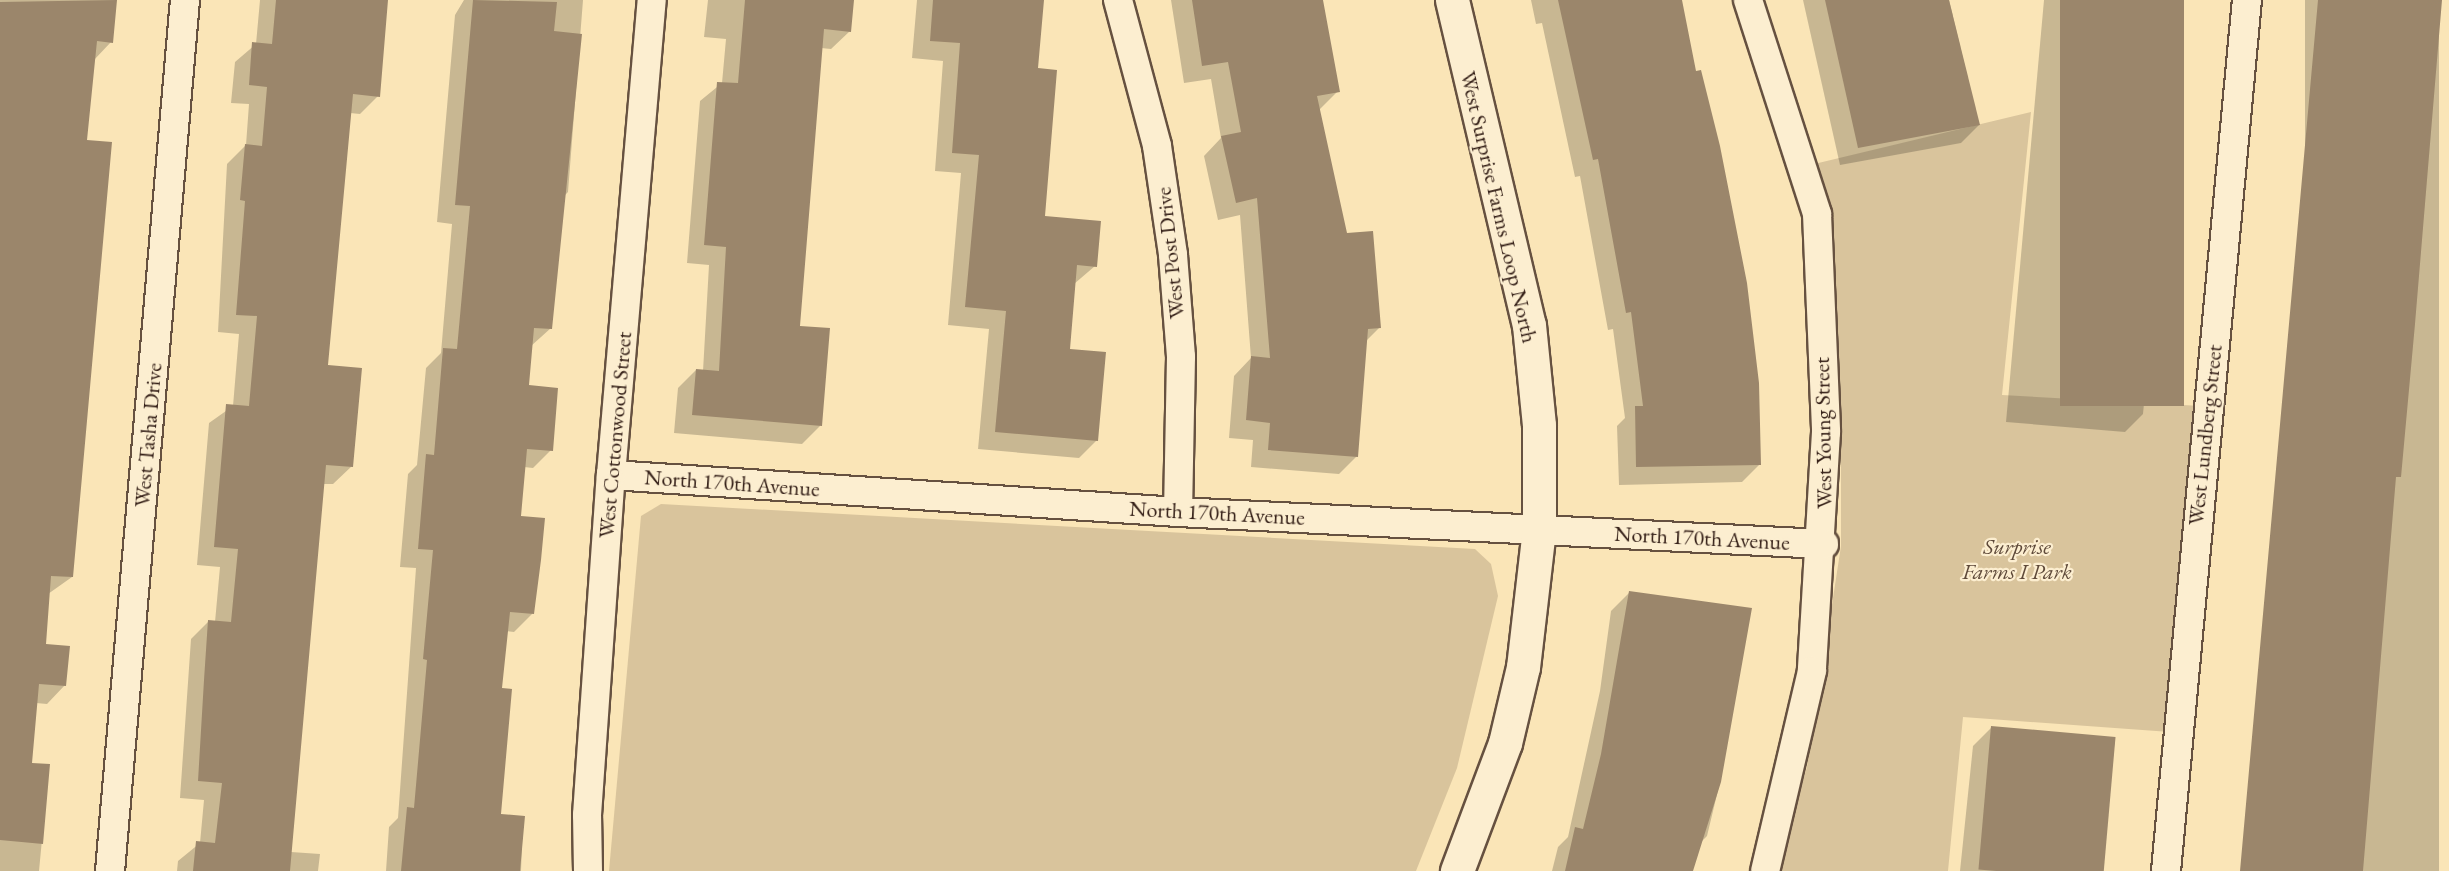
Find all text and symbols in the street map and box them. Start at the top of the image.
street label: West Surprise Farms Loop North [1455,69,1543,345]
street label: West Post Drive [1150,186,1190,320]
street label: West Cottonwood Street [593,331,637,539]
street label: West Lundberg Street [2182,343,2228,527]
street label: West Young Street [1808,357,1838,509]
street label: West Tasha Drive [129,362,167,508]
street label: North 170th Avenue [643,464,821,502]
street label: North 170th Avenue [1129,495,1305,531]
street label: North 170th Avenue [1614,520,1790,556]
park label: Surprise Farms I Park [1962,533,2072,584]

